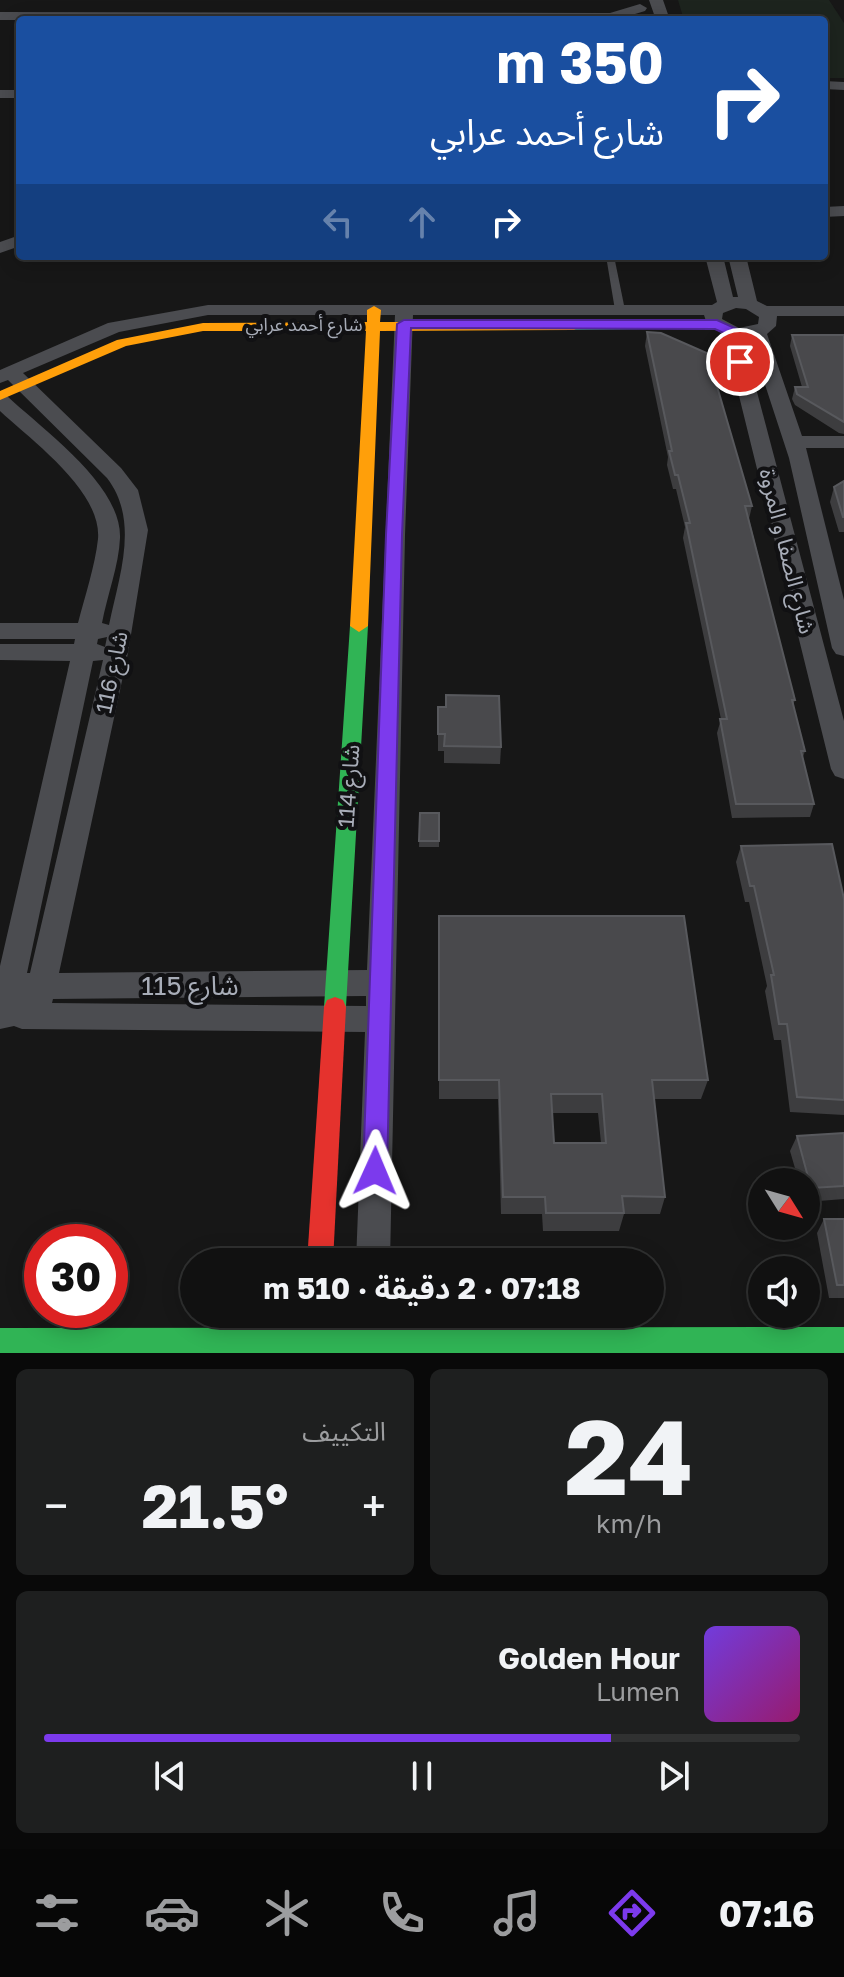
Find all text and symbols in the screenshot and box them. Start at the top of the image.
text: 350 m [496,28,664,95]
icon: right [692,48,796,152]
text: شارع أحمد عرابي [430,110,664,153]
icon: left [316,200,360,244]
icon: ahead [400,200,444,244]
icon: right [484,200,528,244]
street label: شارع أحمد عرابي [246,313,363,339]
pin [706,328,774,396]
icon: arrive [718,340,762,384]
street label: شارع الصفا و المروة [751,466,822,637]
street label: شارع 116 [89,629,137,716]
street label: شارع 114 [332,744,368,829]
street label: شارع 115 [141,970,239,1005]
position arrow [333,1129,417,1213]
north arrow [748,1168,820,1240]
map controls [748,1168,820,1328]
speed limit sign: 30 [24,1224,128,1328]
button: sound [748,1256,820,1328]
text: 07:18 · 2 دقيقة · 510 m [263,1270,581,1306]
text: 24 [565,1393,693,1518]
text: التكييف [302,1416,386,1447]
text: 21.5° [142,1469,288,1541]
text: − [44,1479,68,1532]
text: + [362,1479,386,1532]
text: km/h [596,1508,662,1539]
text: Golden Hour [498,1640,680,1676]
text: Lumen [596,1676,680,1707]
icon: previous [148,1754,192,1798]
icon: pause [400,1754,444,1798]
icon: next [652,1754,696,1798]
icon: filters [29,1885,85,1941]
icon: car [144,1885,200,1941]
icon: climate [259,1885,315,1941]
icon: phone [374,1885,430,1941]
icon: music [489,1885,545,1941]
icon: directions [604,1885,660,1941]
text: 07:16 [719,1892,815,1935]

